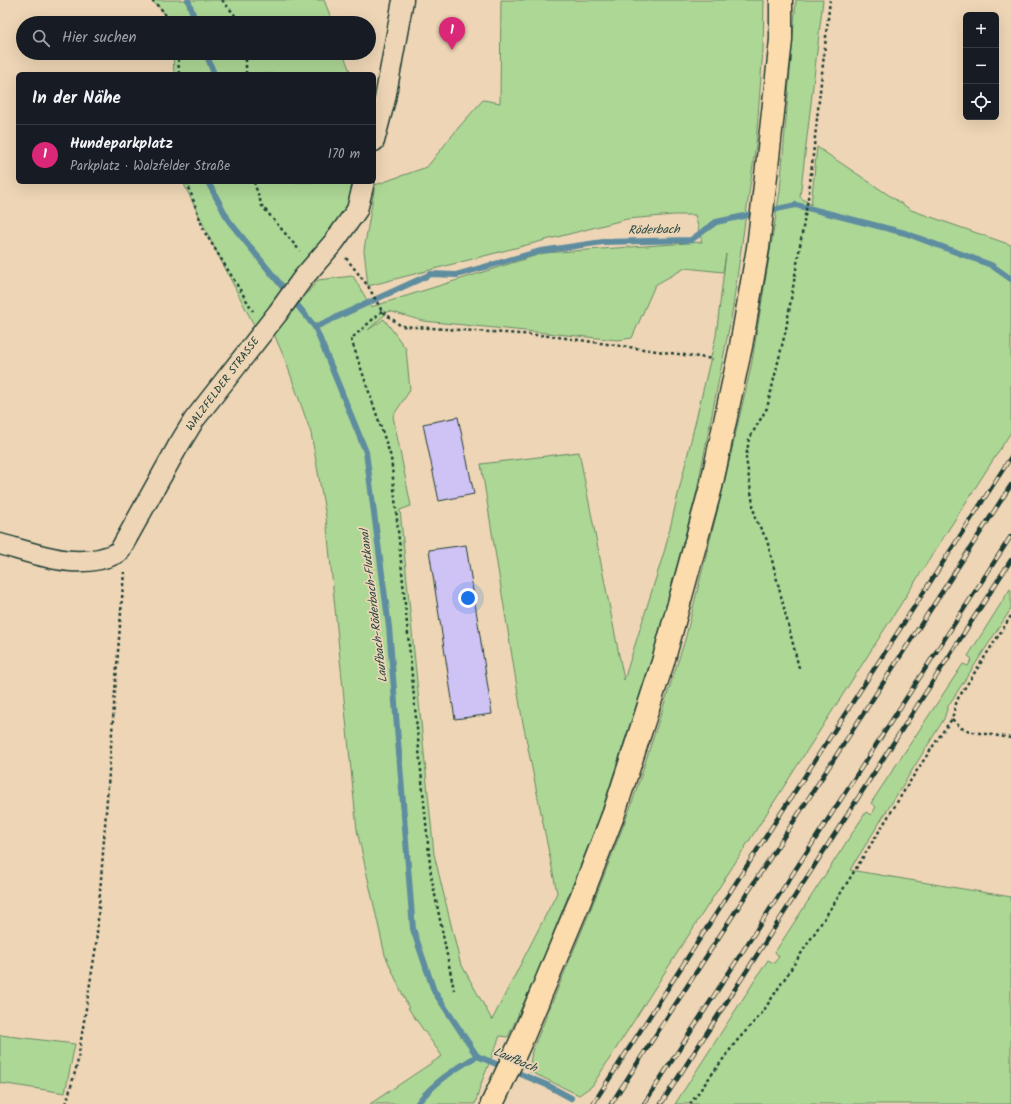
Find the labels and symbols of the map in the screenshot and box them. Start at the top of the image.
pin: 1 [439,17,465,50]
water label: Röderbach [628,220,681,240]
street label: WALZFELDER STRASSE [182,333,265,435]
water label: Laufbach-Röderbach-Flutkanal [355,526,393,684]
your location [458,588,478,608]
water label: Laufbach [490,1042,541,1078]

